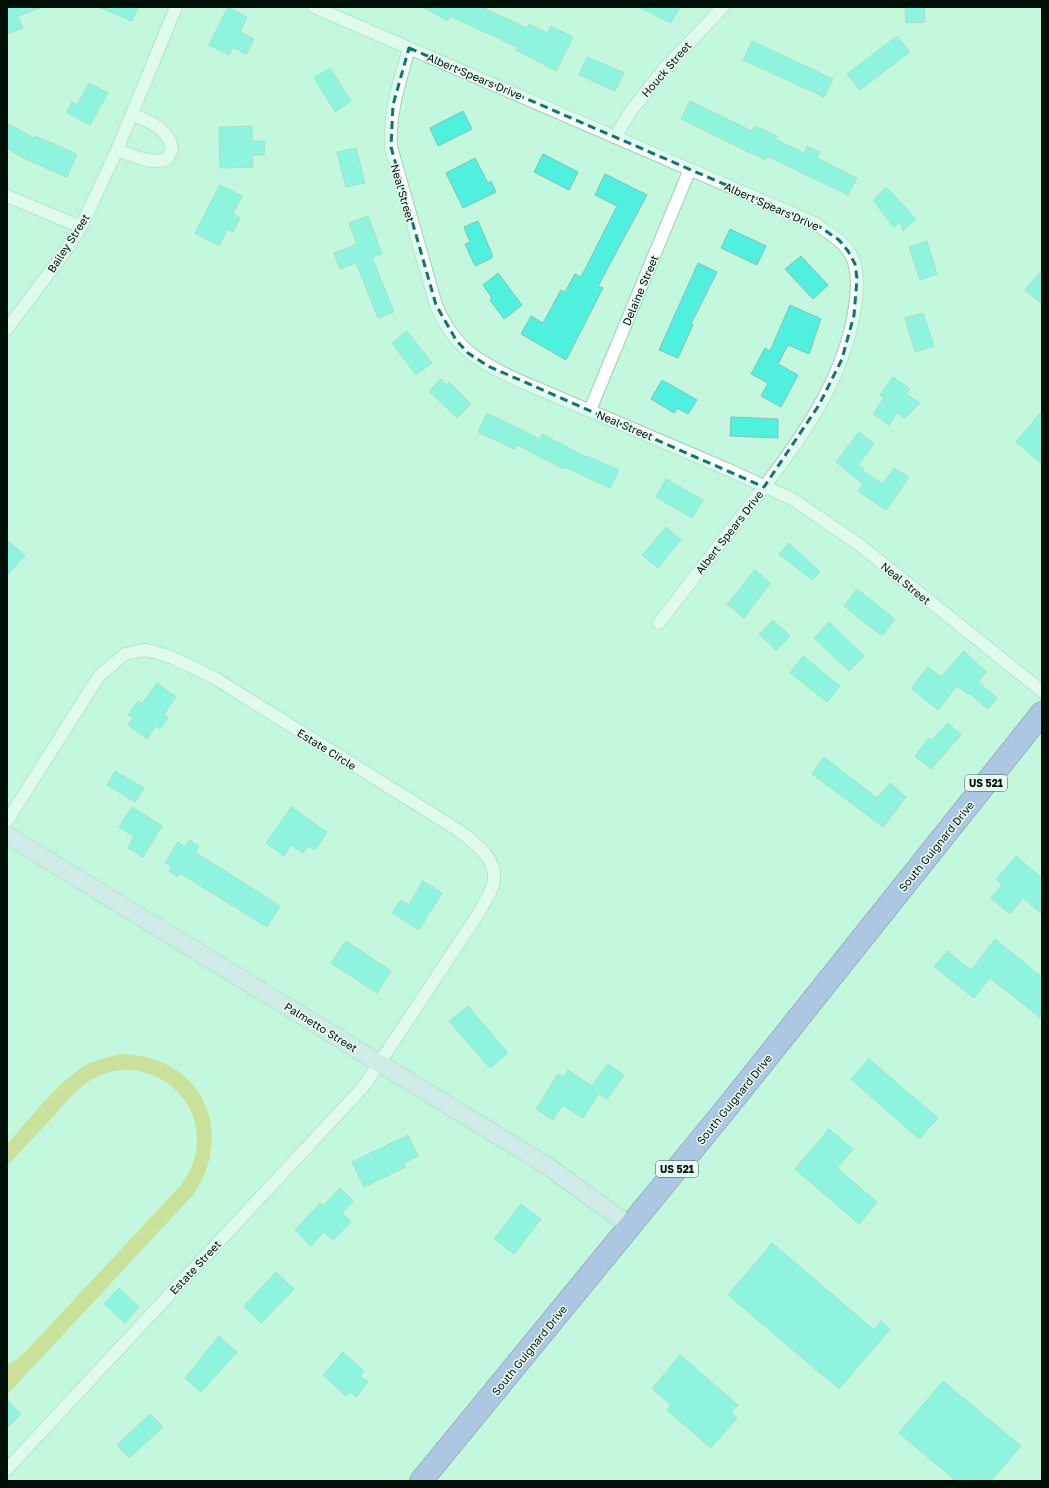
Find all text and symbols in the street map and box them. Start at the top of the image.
street label: Houck Street [638,39,694,99]
street label: Albert Spears Drive [426,50,524,102]
street label: Neal Street [389,162,417,224]
street label: Albert Spears Drive [723,179,821,233]
street label: Bailey Street [44,211,92,275]
street label: Delaine Street [619,253,661,327]
street label: Neal Street [595,407,655,443]
street label: Albert Spears Drive [692,488,766,576]
street label: Neal Street [879,559,933,607]
street label: Estate Circle [295,726,359,772]
road number: US 521 [965,775,1007,791]
street label: South Guignard Drive [896,798,976,894]
street label: Palmetto Street [282,999,360,1055]
street label: South Guignard Drive [694,1051,774,1147]
road number: US 521 [656,1161,698,1177]
street label: Estate Street [167,1237,223,1297]
street label: South Guignard Drive [489,1302,569,1398]

